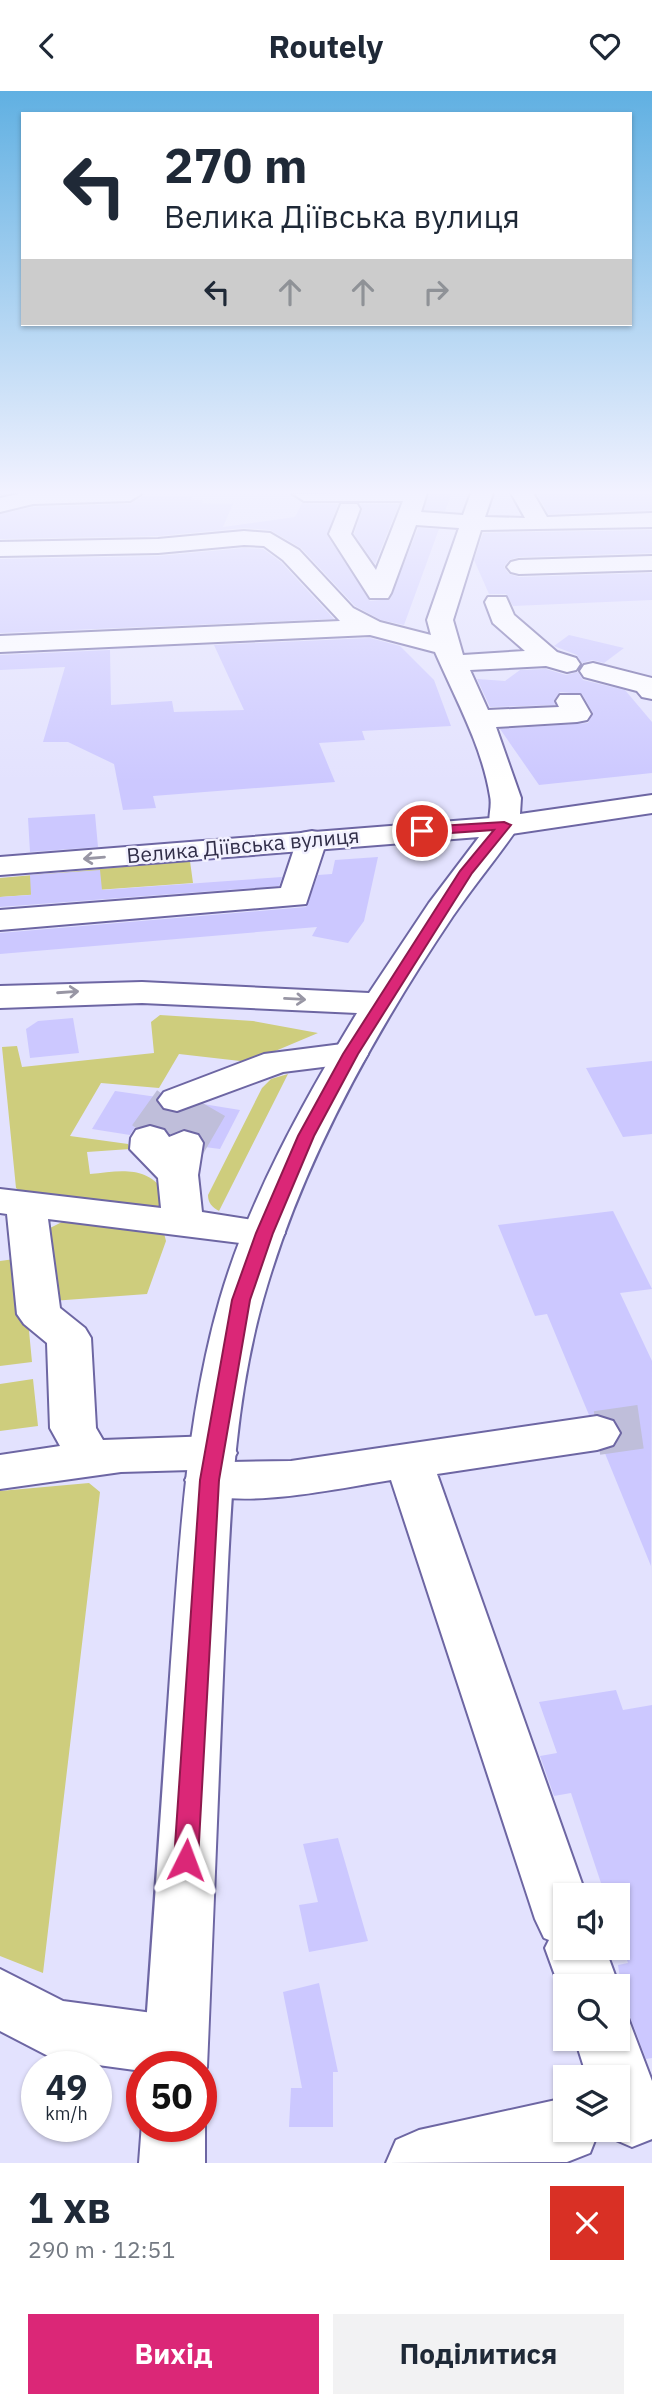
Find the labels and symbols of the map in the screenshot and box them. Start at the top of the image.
pin [392,801,452,861]
street label: Велика Діївська вулиця [125,821,360,869]
one-way arrow [83,852,106,865]
one-way arrow [56,985,79,998]
one-way arrow [284,993,306,1006]
position arrow [149,1823,223,1897]
speed limit sign: 50 [126,2051,217,2142]

